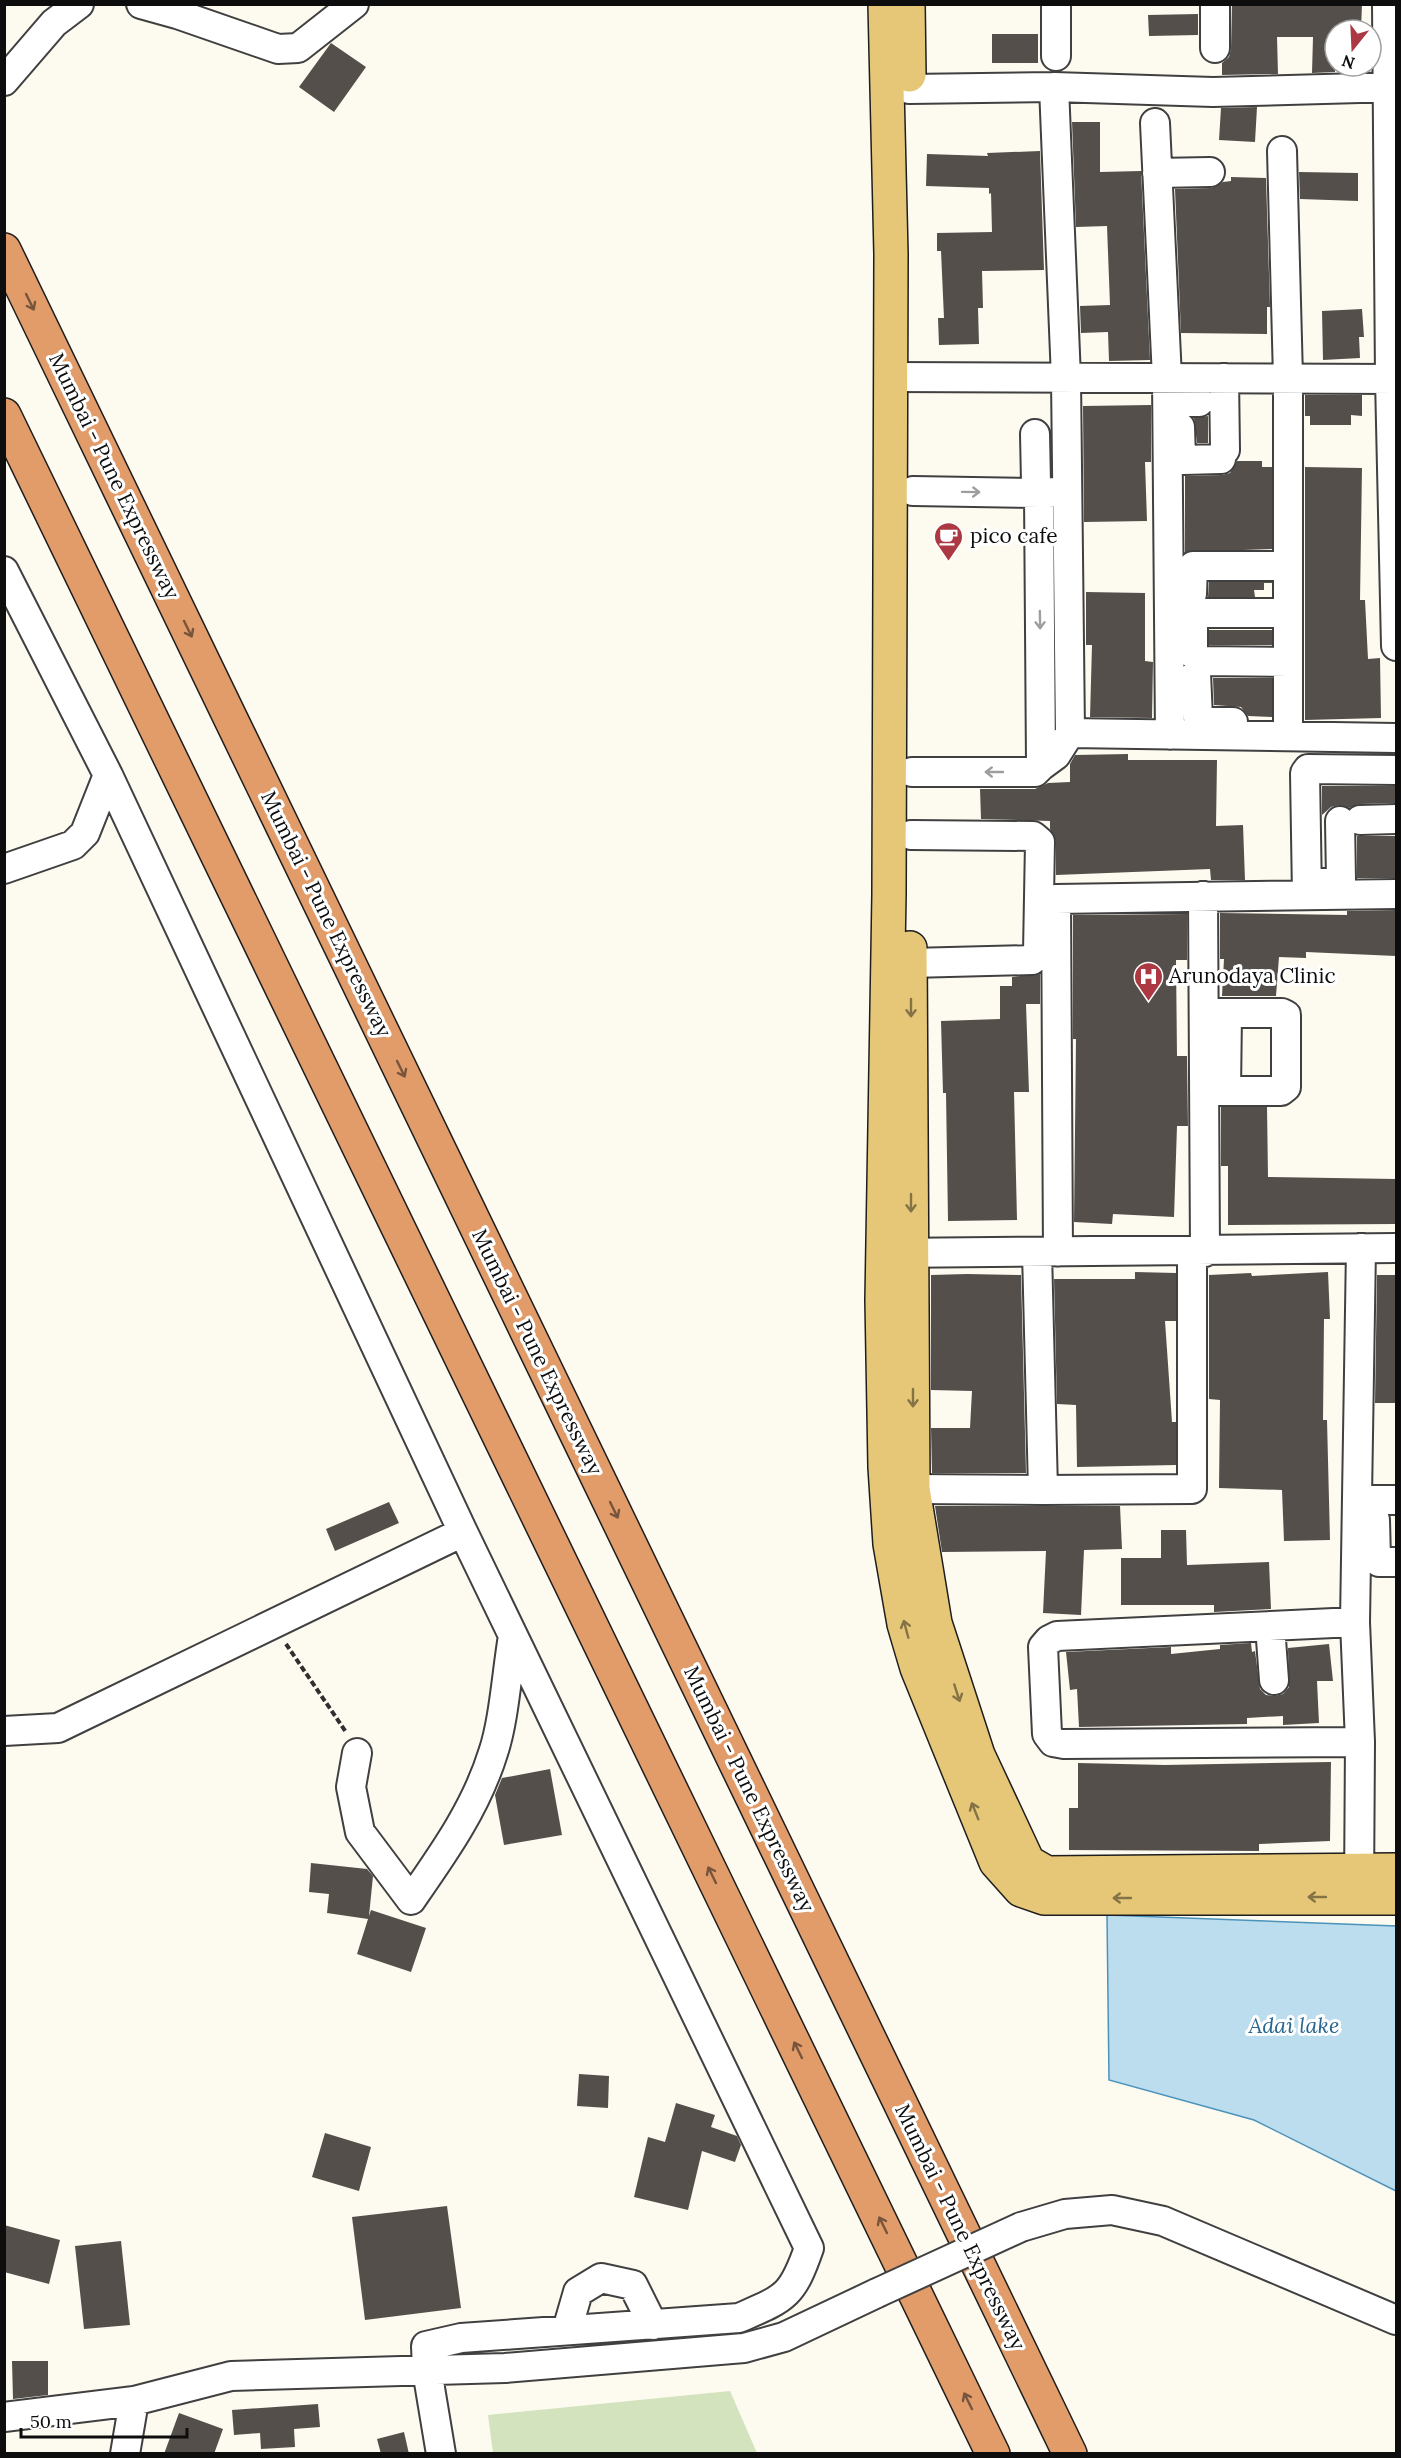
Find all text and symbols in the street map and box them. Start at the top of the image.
north arrow [1323,18,1383,78]
text: N [1339,51,1357,74]
one-way arrow [25,293,36,311]
street label: Mumbai - Pune Expressway [43,348,186,603]
one-way arrow [961,486,981,498]
cafe icon: pico cafe [933,520,965,562]
place label: pico cafe [970,522,1058,549]
one-way arrow [1034,610,1046,630]
one-way arrow [182,620,194,638]
one-way arrow [984,766,1004,778]
street label: Mumbai - Pune Expressway [255,786,398,1041]
hospital icon: Arunodaya Clinic [1132,960,1164,1002]
place label: Arunodaya Clinic [1168,962,1336,989]
one-way arrow [905,997,917,1017]
one-way arrow [395,1060,407,1078]
one-way arrow [906,1192,917,1212]
street label: Mumbai - Pune Expressway [466,1224,609,1479]
one-way arrow [907,1387,919,1407]
one-way arrow [608,1500,620,1518]
one-way arrow [900,1620,911,1639]
street label: Mumbai - Pune Expressway [678,1661,821,1916]
one-way arrow [953,1683,964,1702]
one-way arrow [969,1803,980,1821]
one-way arrow [706,1866,718,1884]
one-way arrow [1308,1891,1328,1903]
one-way arrow [1113,1892,1133,1904]
water label: Adai lake [1248,2011,1339,2039]
one-way arrow [791,2041,803,2059]
street label: Mumbai - Pune Expressway [889,2099,1032,2354]
one-way arrow [876,2217,888,2235]
one-way arrow [961,2392,973,2410]
scale bar [21,2401,188,2439]
text: 50 m [30,2410,72,2433]

